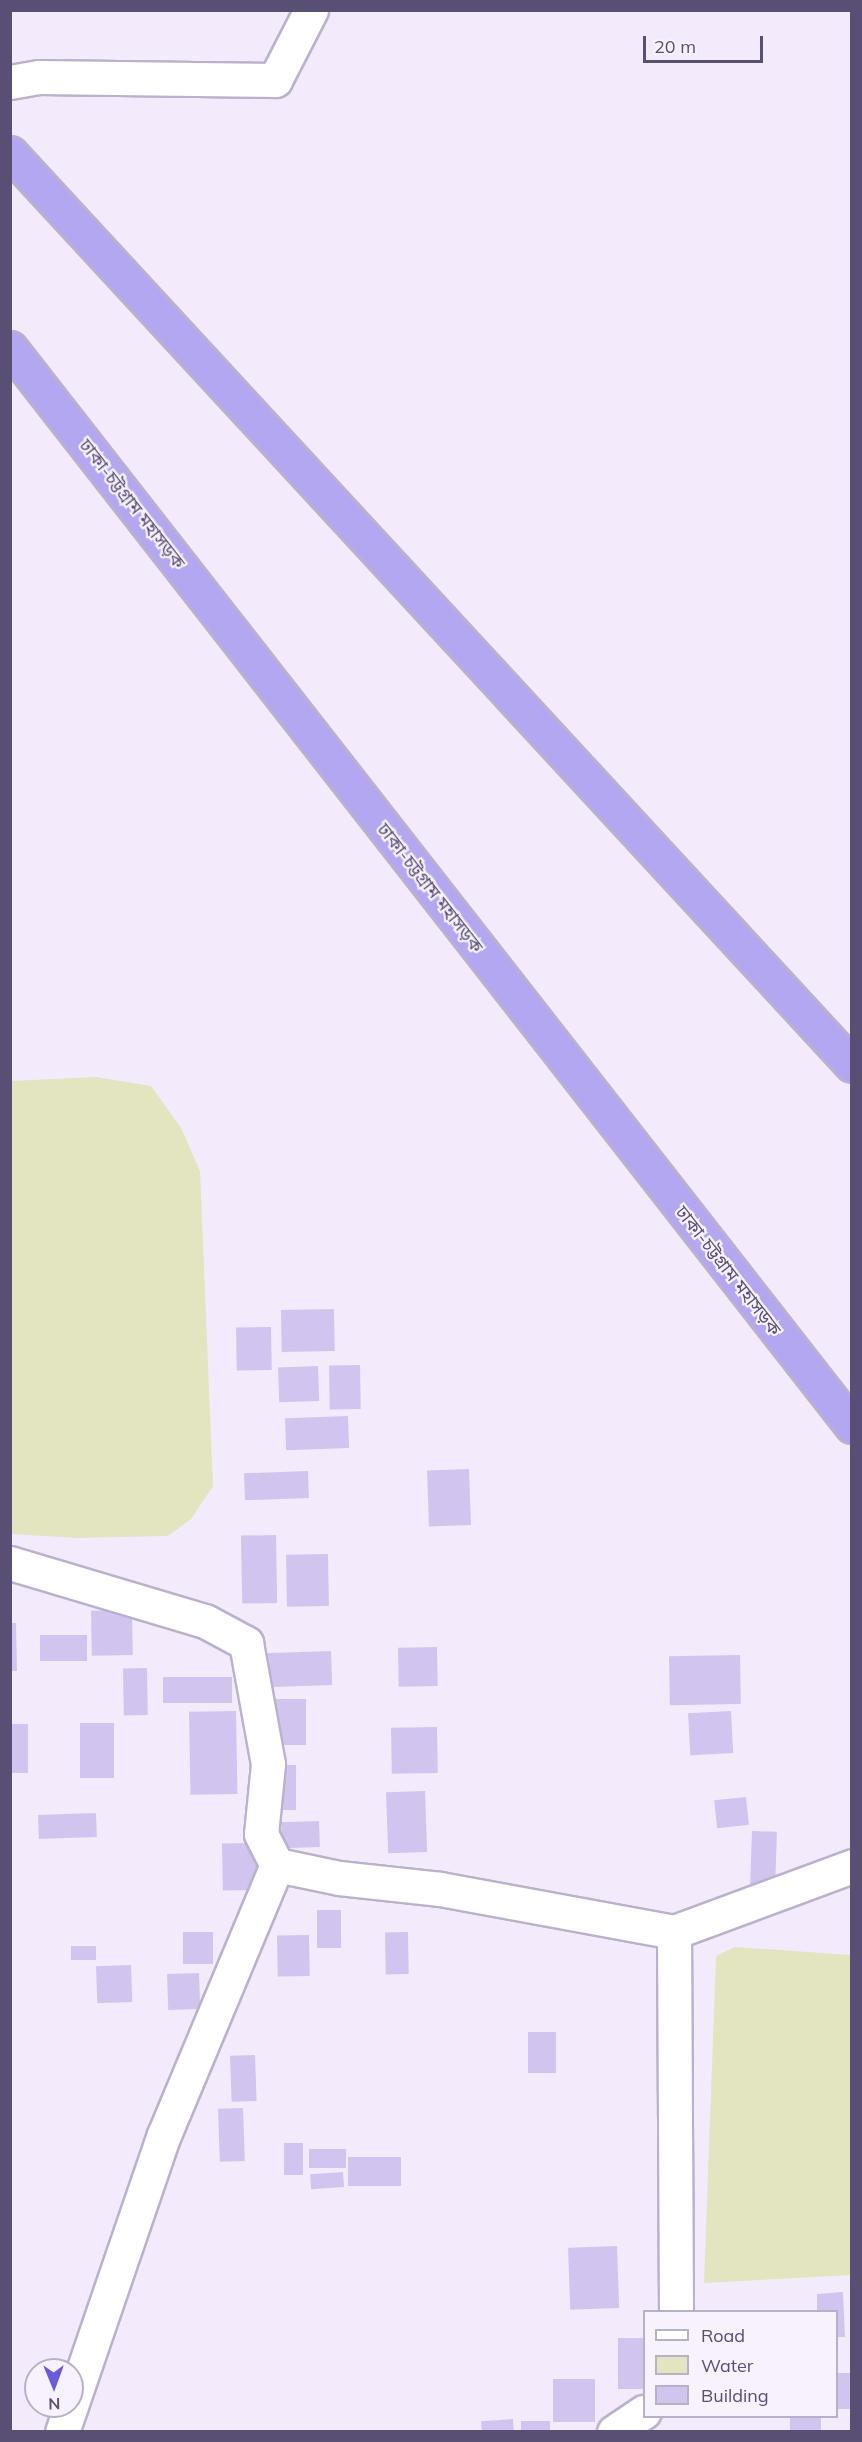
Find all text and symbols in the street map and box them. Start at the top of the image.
scale bar [646,24,766,62]
text: 20 m [654,35,696,58]
street label: ঢাকা-চট্টগ্রাম মহাসড়ক [75,435,189,573]
street label: ঢাকা-চট্টগ্রাম মহাসড়ক [373,819,487,957]
street label: ঢাকা-চট্টগ্রাম মহাসড়ক [671,1202,785,1340]
legend [643,2310,838,2418]
text: Road [701,2324,745,2347]
text: Water [701,2354,753,2377]
north arrow [24,2358,84,2418]
text: Building [701,2384,769,2407]
text: N [48,2394,60,2414]

